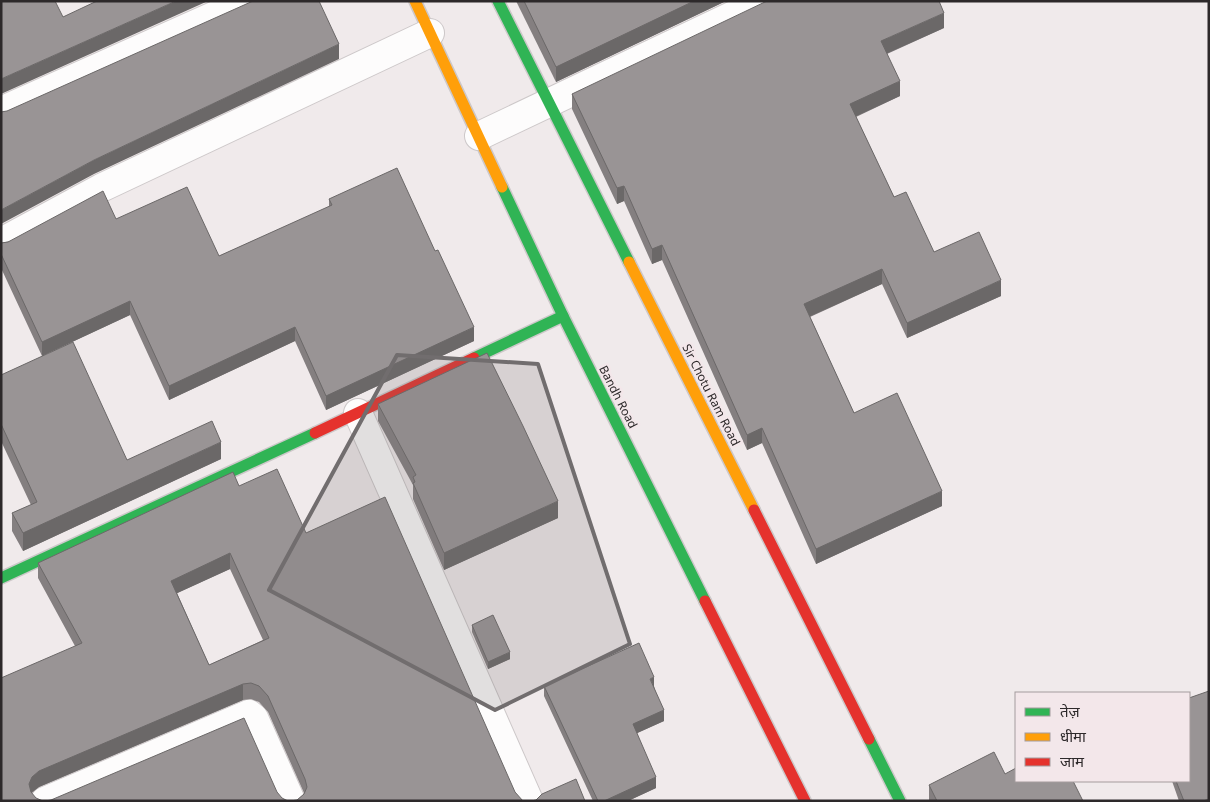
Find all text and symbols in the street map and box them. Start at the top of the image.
street label: Sir Chotu Ram Road [678,341,745,449]
street label: Bandh Road [595,362,642,431]
legend [1015,692,1190,782]
text: तेज़ [1060,701,1081,721]
text: धीमा [1060,726,1087,746]
text: जाम [1060,751,1085,771]

